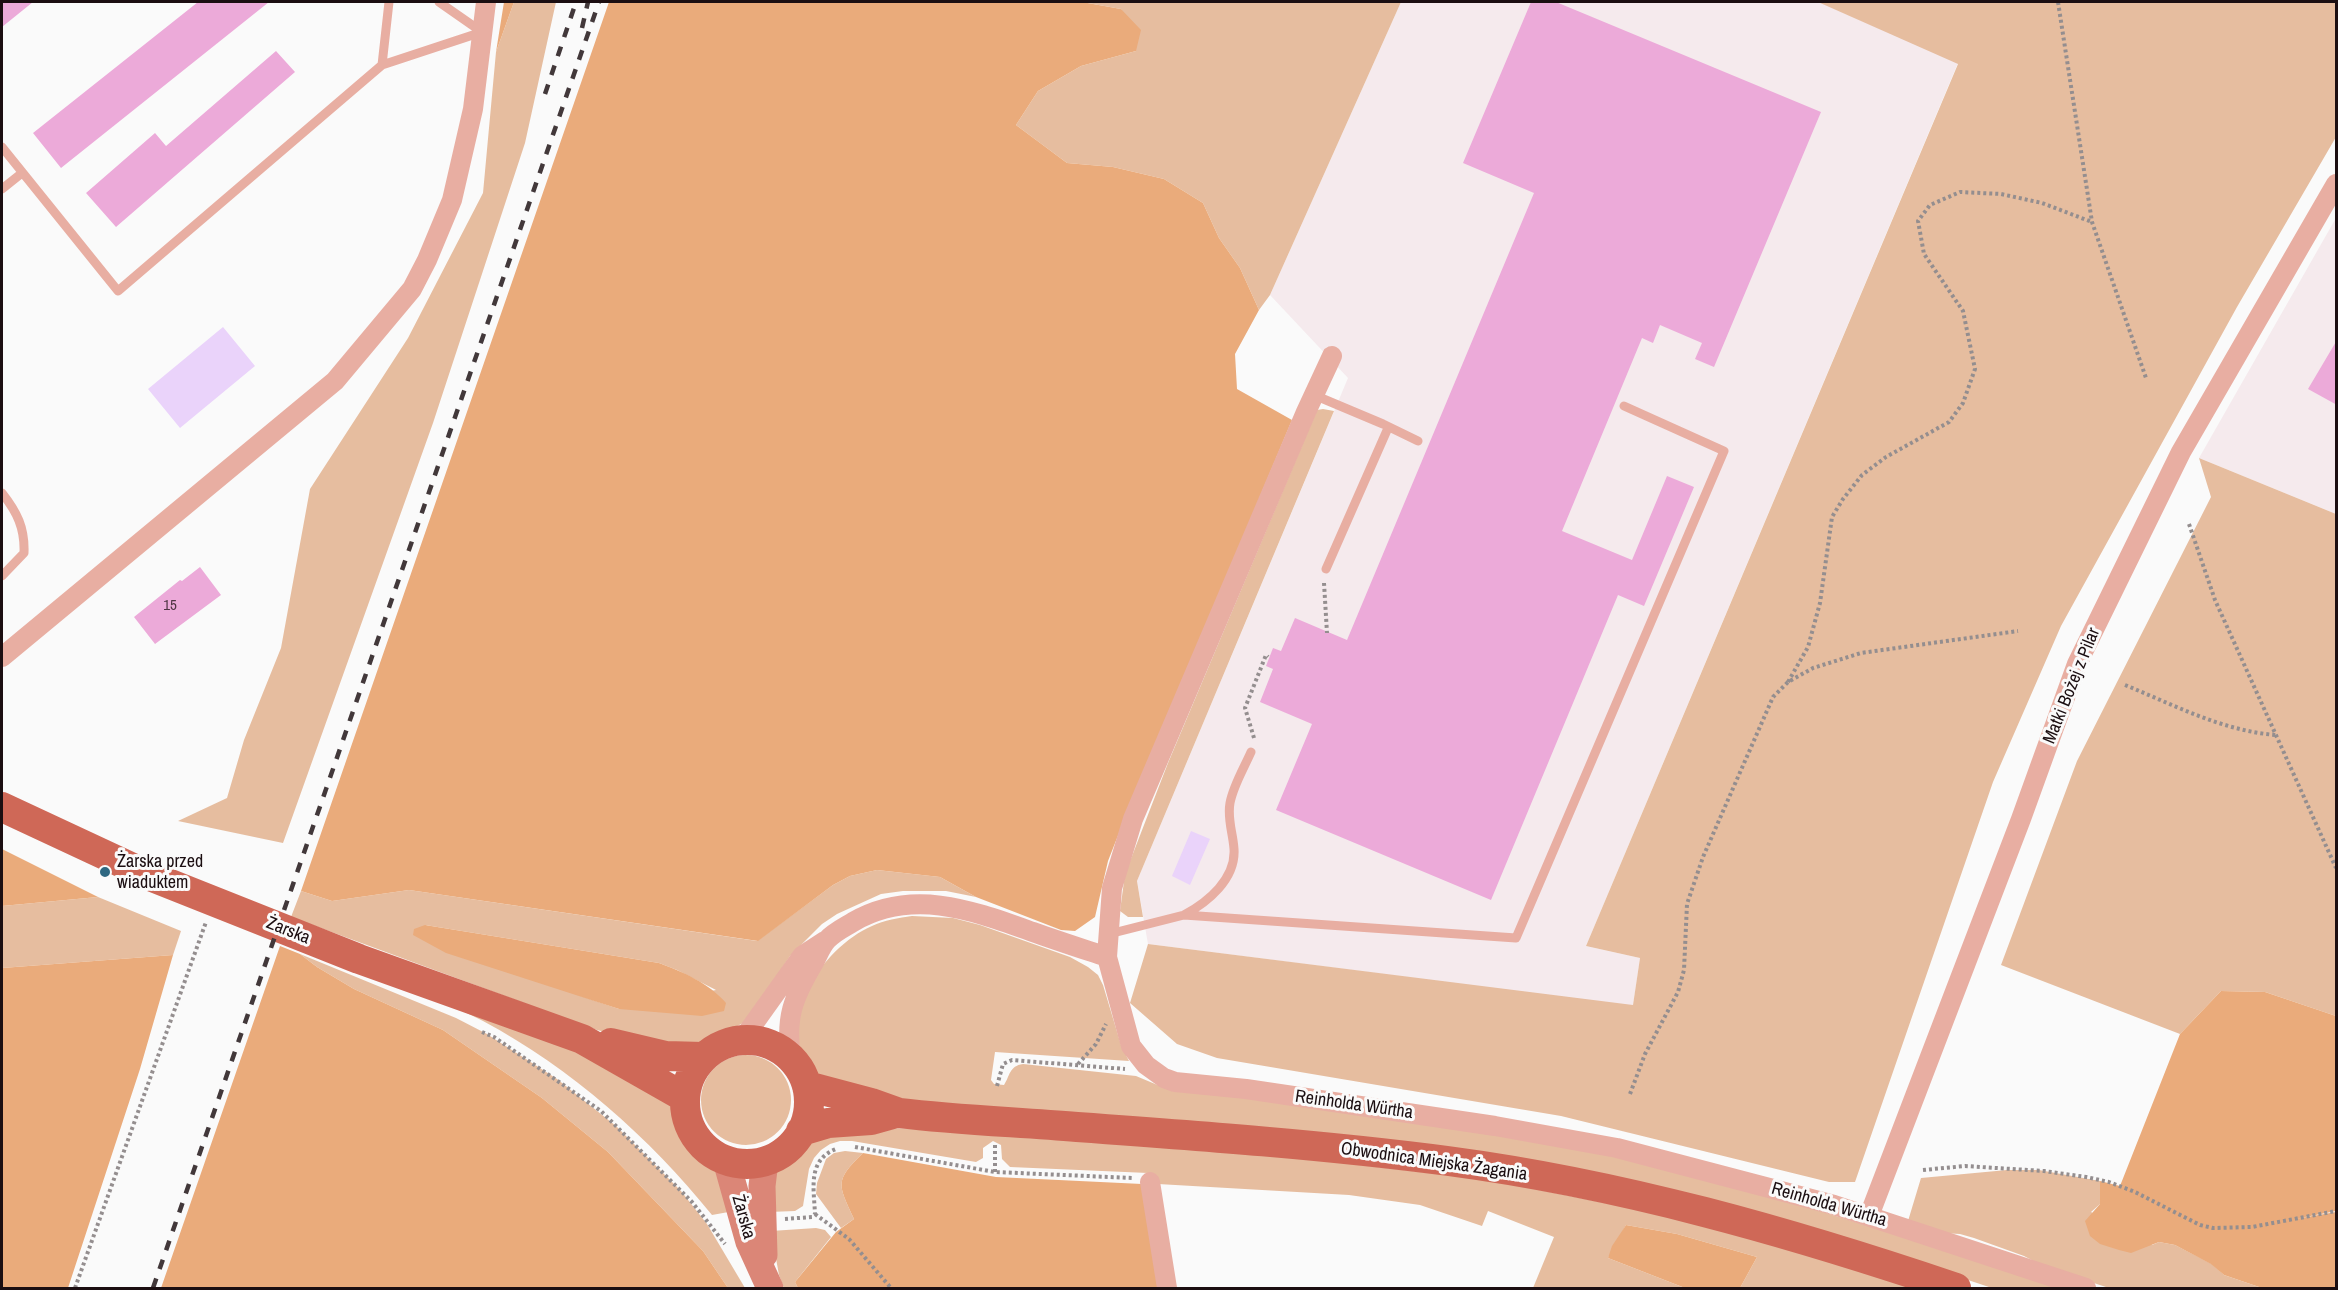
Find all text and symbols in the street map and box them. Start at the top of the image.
house number: 15 [163,597,177,615]
street label: Matki Bożej z Pilar [2039,625,2105,747]
place label: Żarska przed wiaduktem [117,851,203,894]
marker: Żarska przed wiaduktem [98,865,112,879]
street label: Żarska [263,913,313,949]
street label: Reinholda Würtha [1294,1086,1414,1124]
street label: Obwodnica Miejska Żagania [1339,1138,1529,1186]
street label: Reinholda Würtha [1769,1178,1889,1232]
street label: Żarska [726,1192,760,1242]

